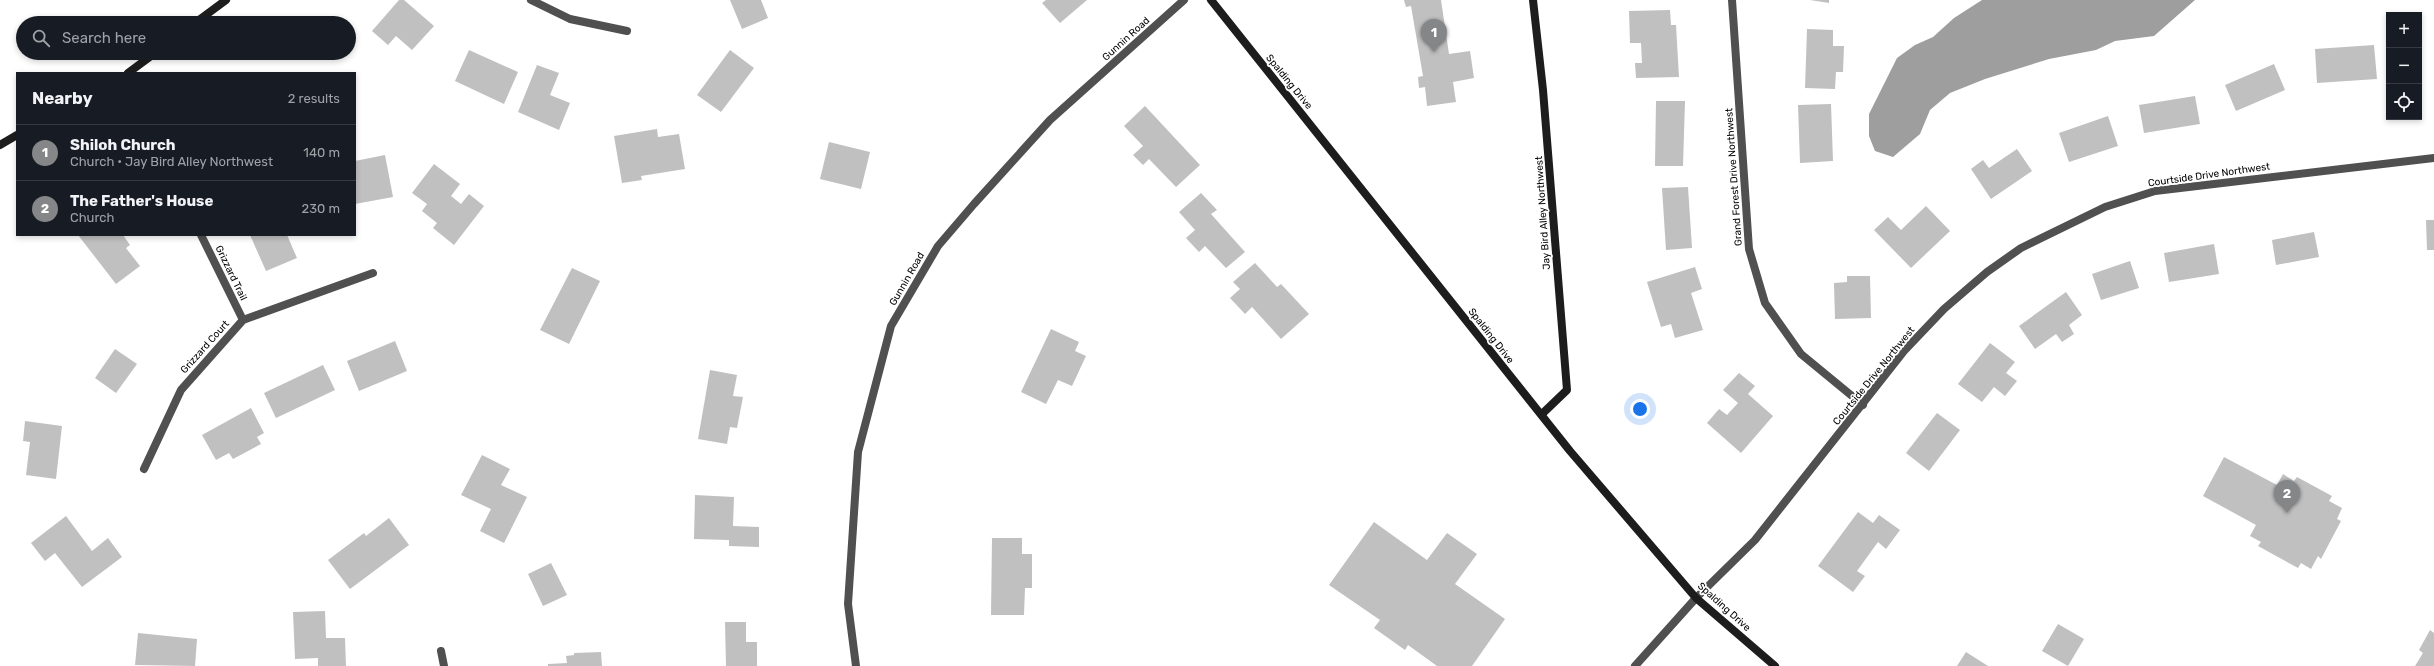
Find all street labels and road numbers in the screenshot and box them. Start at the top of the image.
street label: Gunnin Road [1100,15,1152,63]
street label: Spalding Drive [1263,52,1315,112]
street label: Grand Forest Drive Northwest [1723,108,1745,246]
street label: Jay Bird Alley Northwest [1533,156,1553,270]
street label: Courtside Drive Northwest [2147,160,2271,190]
street label: Grizzard Trail [213,244,249,302]
street label: Gunnin Road [887,250,927,308]
street label: Spalding Drive [1466,306,1517,366]
street label: Grizzard Court [178,318,232,376]
street label: Courtside Drive Northwest [1831,324,1917,428]
street label: Spalding Drive [1695,580,1753,634]

